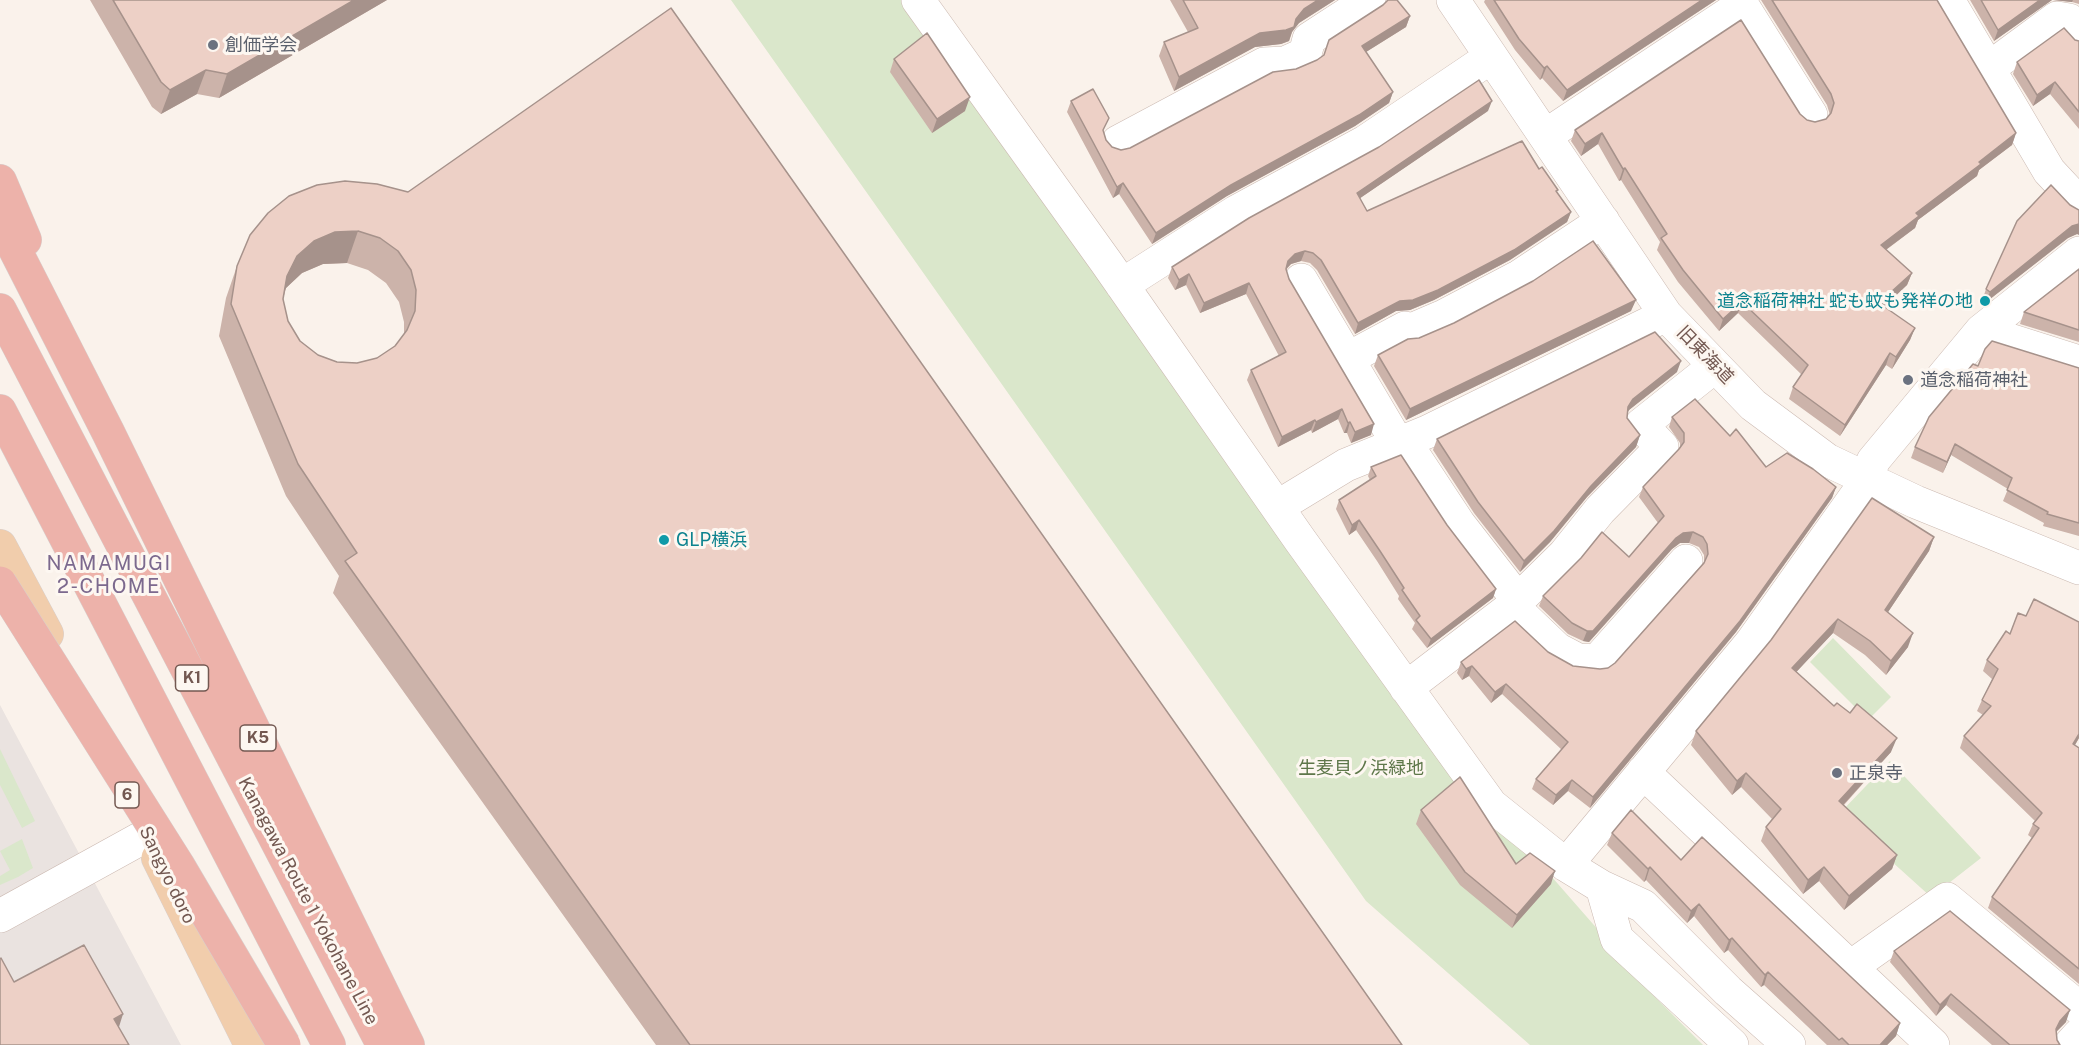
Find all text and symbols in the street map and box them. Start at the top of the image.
place label: 創価学会 [225,34,297,56]
marker: 創価学会 [206,38,220,52]
place label: 道念稲荷神社 蛇も蚊も発祥の地 [1717,290,1973,312]
marker: 道念稲荷神社 蛇も蚊も発祥の地 [1978,294,1992,308]
street label: 旧東海道 [1672,322,1738,388]
place label: 道念稲荷神社 [1920,369,2028,391]
marker: 道念稲荷神社 [1901,373,1915,387]
place label: GLP横浜 [676,529,747,551]
marker: GLP横浜 [657,533,671,547]
district label: NAMAMUGI 2-CHOME [46,552,172,599]
road number: K1 [176,665,208,691]
road number: K5 [240,725,276,751]
park label: 生麦貝ノ浜緑地 [1298,757,1424,779]
place label: 正泉寺 [1849,762,1903,784]
marker: 正泉寺 [1830,766,1844,780]
street label: Kanagawa Route 1 Yokohane Line [233,774,383,1028]
road number: 6 [115,782,139,808]
street label: Sangyo doro [134,823,200,927]

